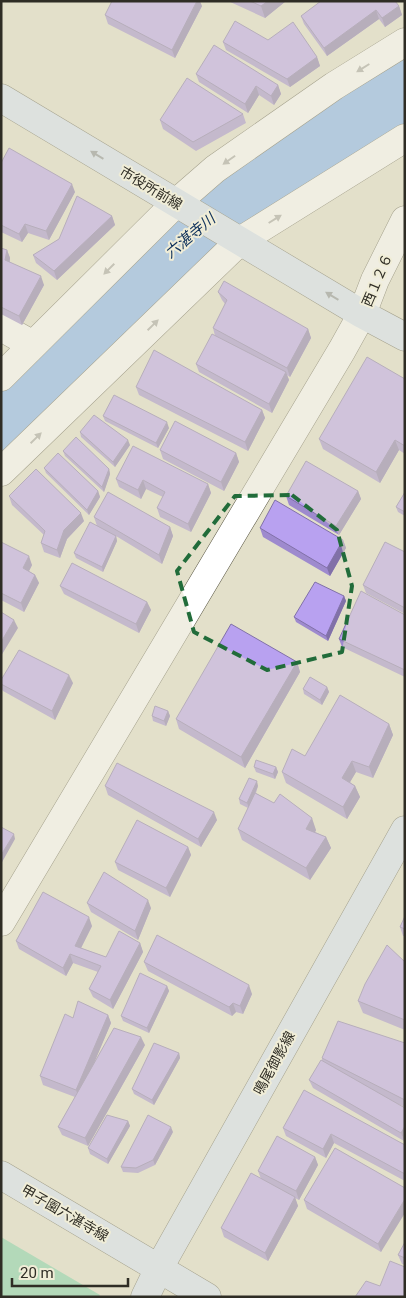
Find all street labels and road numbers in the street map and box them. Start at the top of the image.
street label: 市役所前線 [117,163,185,213]
street label: 西１２６ [359,251,395,309]
street label: 鳴尾御影線 [250,1029,298,1097]
street label: 甲子園六湛寺線 [19,1182,111,1244]

